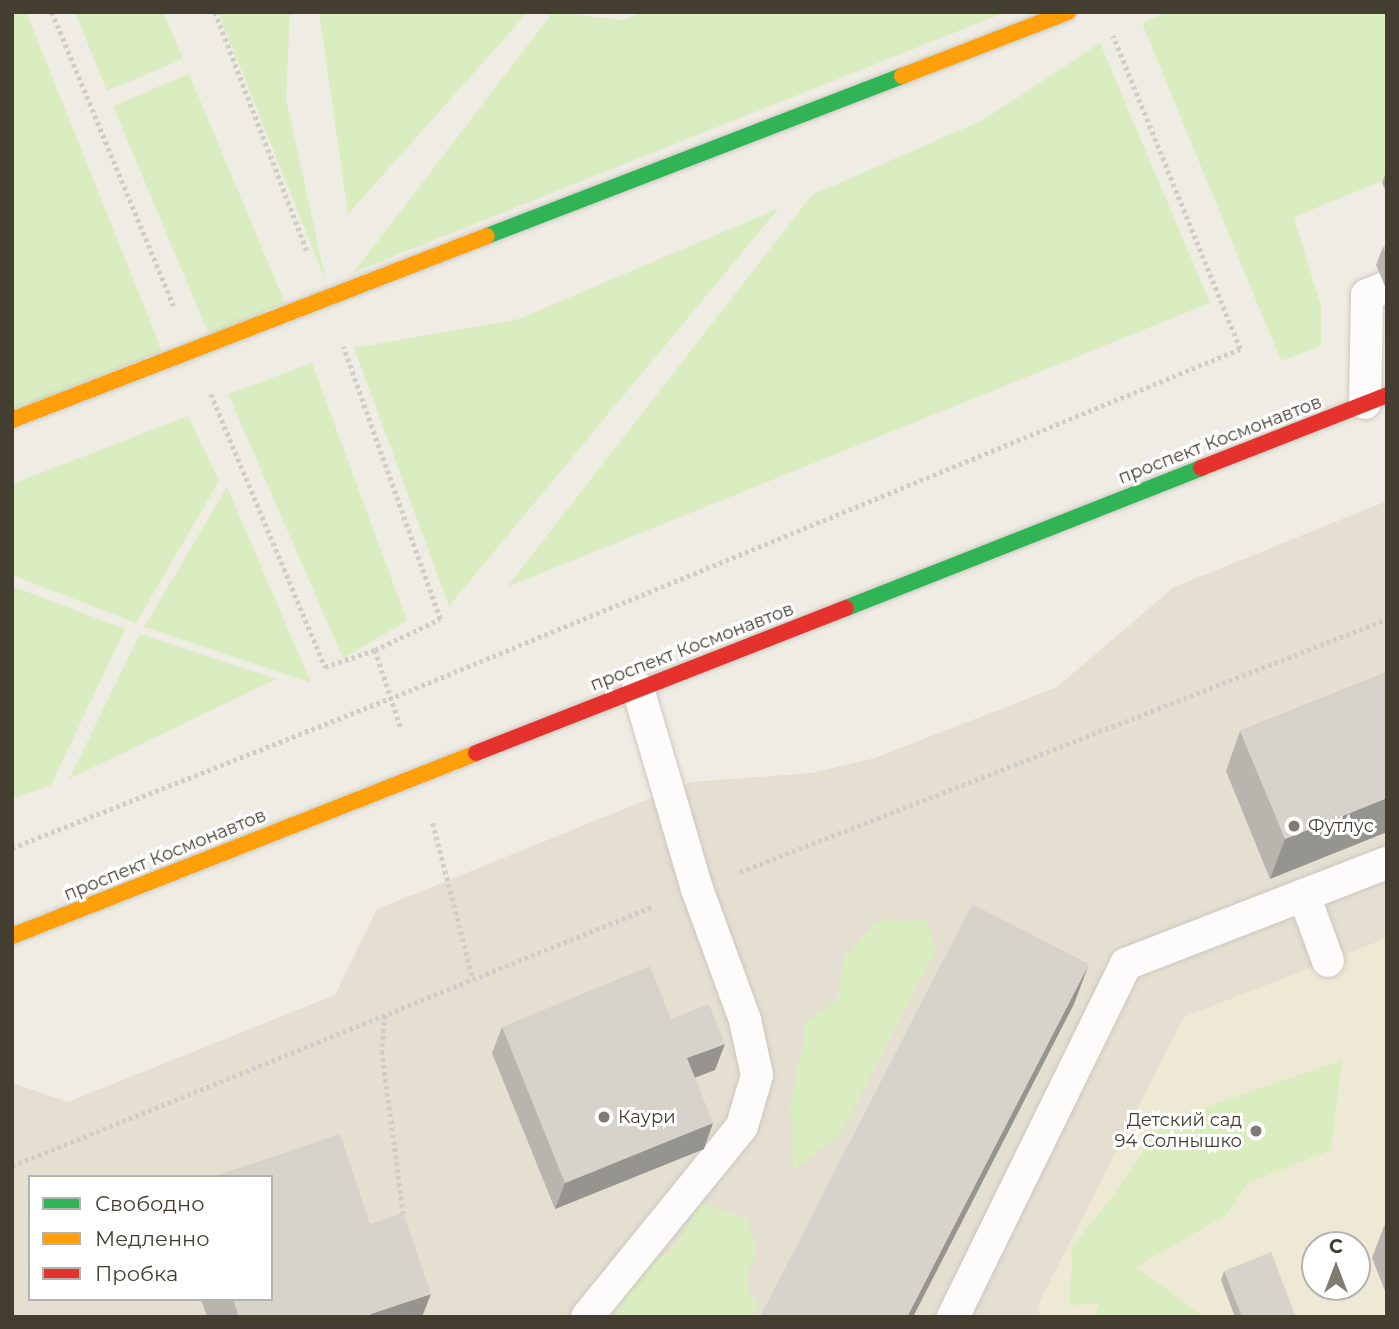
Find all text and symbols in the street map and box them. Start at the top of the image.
street label: проспект Космонавтов [1115,391,1325,489]
street label: проспект Космонавтов [587,598,797,696]
street label: проспект Космонавтов [61,804,269,906]
place label: Футлус [1308,815,1374,837]
marker: Футлус [1286,818,1302,834]
place label: Каури [618,1106,676,1128]
marker: Каури [596,1109,612,1125]
place label: Детский сад 94 Солнышко [1115,1110,1242,1152]
marker: Детский сад 94 Солнышко [1248,1123,1264,1139]
legend [28,1175,273,1301]
text: Свободно [95,1191,205,1216]
text: Медленно [95,1226,210,1251]
north arrow [1301,1231,1371,1301]
text: С [1329,1235,1343,1258]
text: Пробка [95,1261,178,1286]

